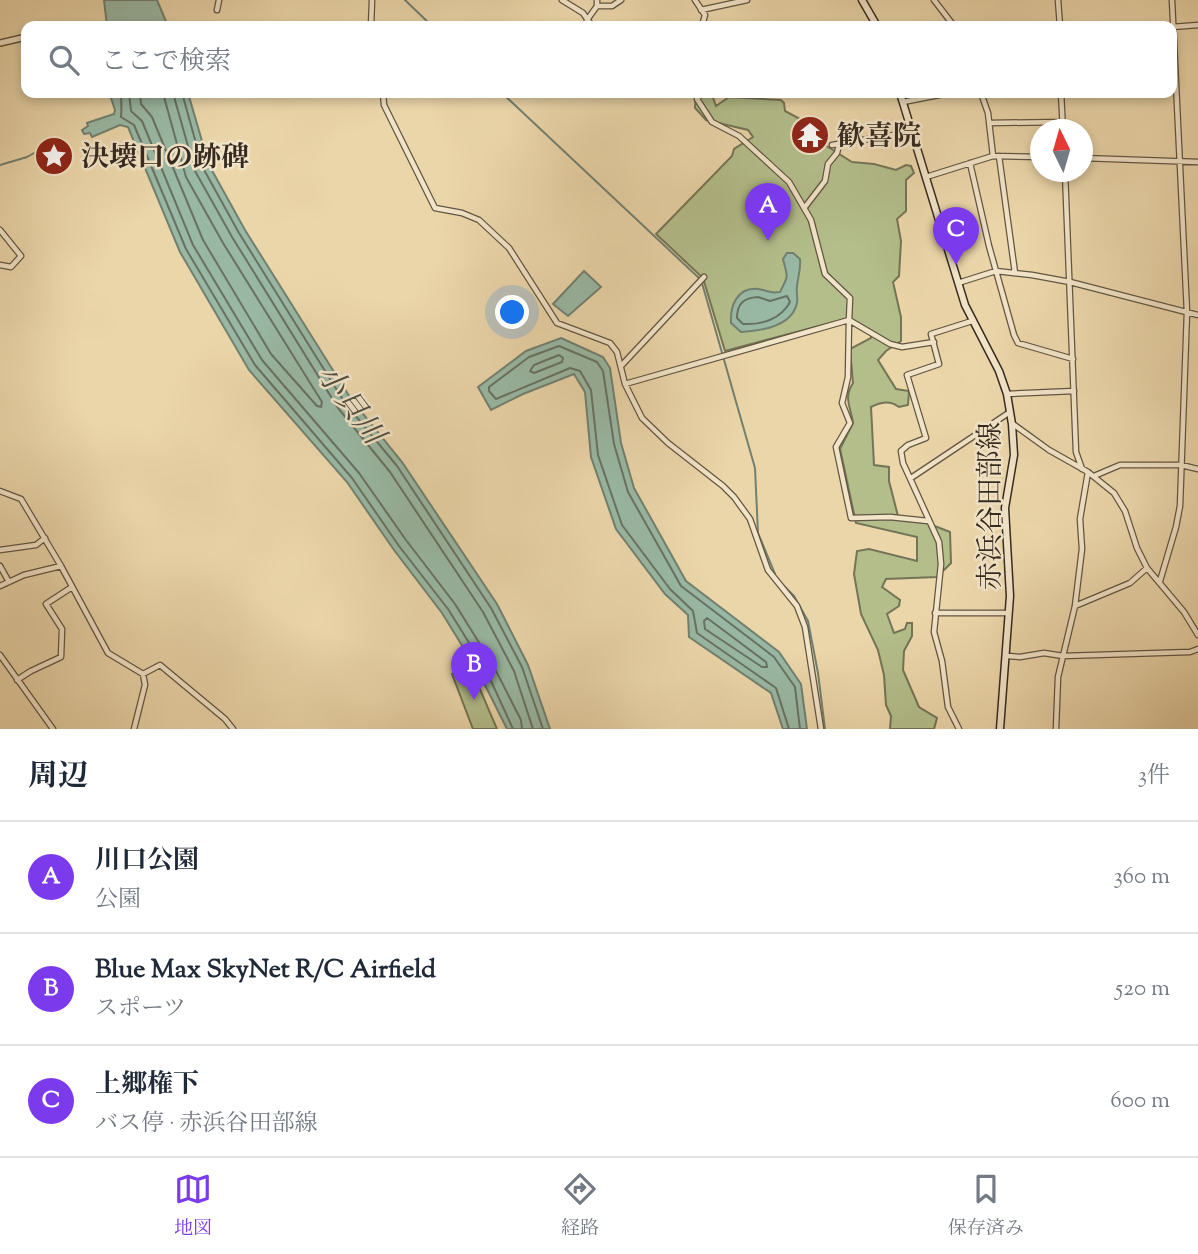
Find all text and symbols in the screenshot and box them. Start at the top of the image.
search box [21,21,1177,98]
icon: search [45,41,83,79]
text: ここで検索 [101,44,231,81]
temple icon: 歓喜院 [789,114,831,156]
place label: 歓喜院 [837,118,921,158]
north arrow [1030,119,1093,182]
place icon: 決壊口の跡碑 [33,135,75,177]
place label: 決壊口の跡碑 [81,139,249,179]
pin: A [745,183,791,241]
pin: C [933,207,979,265]
your location [495,295,529,329]
water label: 小貝川 [305,357,395,457]
street label: 赤浜谷田部線 [972,422,1012,590]
pin: B [451,642,497,700]
text: 周辺 [28,756,88,799]
text: 3件 [1138,760,1170,793]
text: 川口公園 [95,843,199,880]
text: A [42,861,60,894]
text: 360 m [1113,861,1170,894]
text: 公園 [95,884,141,917]
text: Blue Max SkyNet R/C Airfield [95,952,436,989]
text: B [44,973,58,1006]
text: 520 m [1115,973,1170,1006]
text: スポーツ [95,993,186,1026]
text: 上郷権下 [95,1067,199,1104]
text: C [42,1085,60,1118]
text: 600 m [1110,1085,1170,1118]
text: バス停 · 赤浜谷田部線 [95,1108,318,1141]
tab: 地図 [174,1170,212,1243]
tab: 経路 [561,1170,599,1243]
tab: 保存済み [948,1170,1024,1243]

